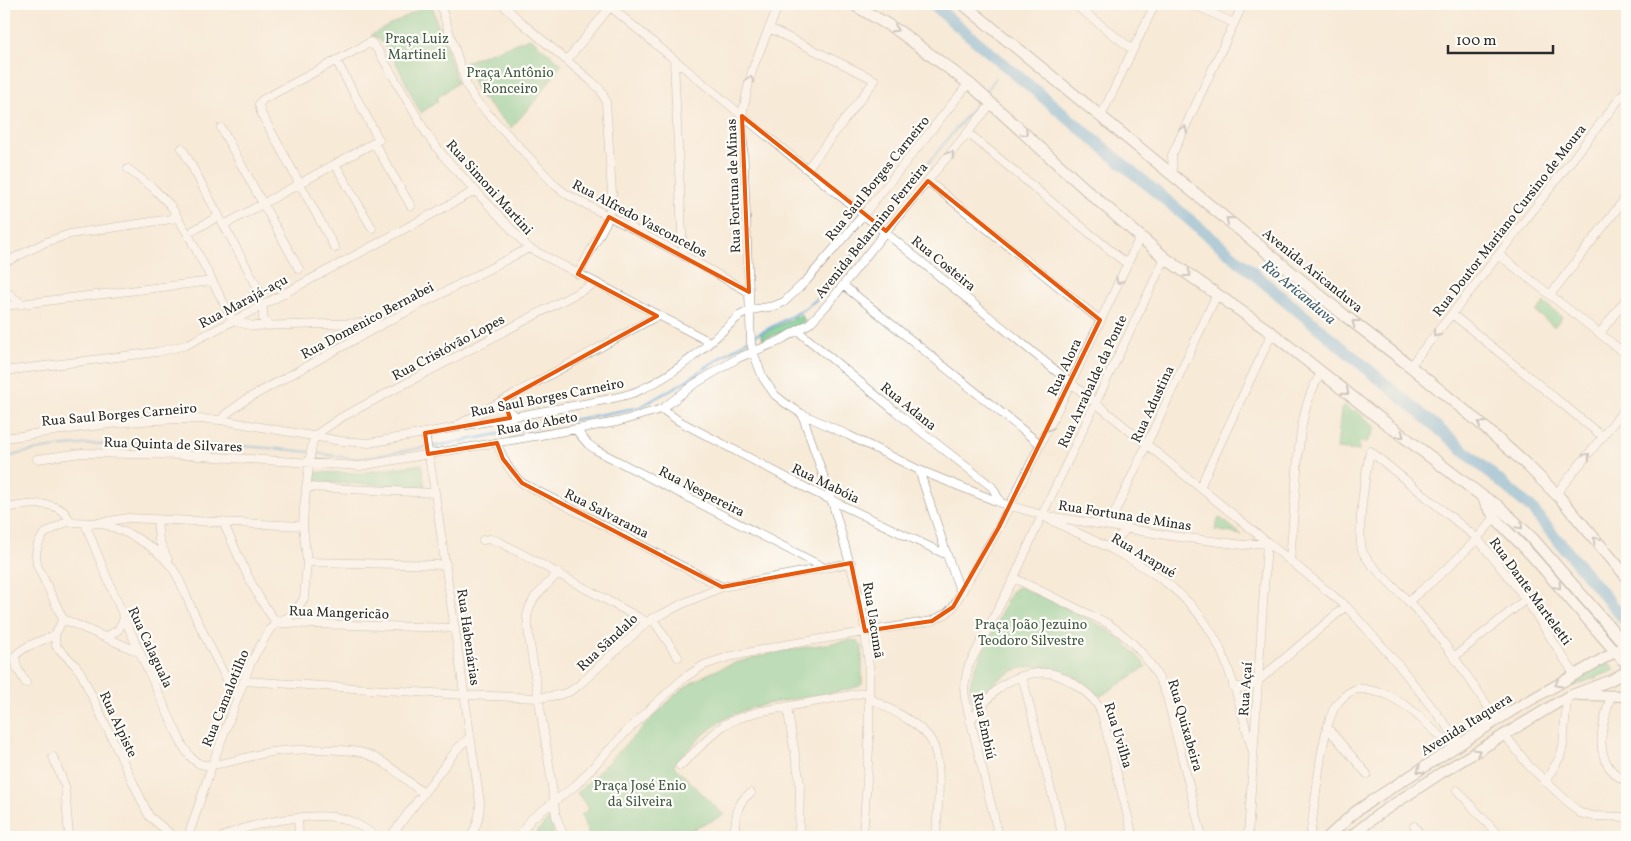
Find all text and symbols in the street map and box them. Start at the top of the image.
one-way arrow [889,22,898,32]
scale bar [1448,22,1554,54]
park label: Praça Luiz Martineli [385,30,449,65]
text: 100 m [1456,31,1496,52]
park label: Praça Antônio Ronceiro [466,64,554,99]
one-way arrow [744,75,754,83]
street label: Rua Saul Borges Carneiro [822,112,935,246]
street label: Rua Fortuna de Minas [723,118,746,254]
street label: Rua Doutor Mariano Cursino de Moura [1429,121,1591,321]
one-way arrow [1178,125,1189,134]
one-way arrow [1020,128,1029,137]
street label: Rua Simoni Martini [441,136,537,240]
one-way arrow [945,150,954,159]
street label: Avenida Belarmino Ferreira [811,159,933,303]
street label: Rua Alfredo Vasconcelos [569,176,710,263]
one-way arrow [1225,217,1234,226]
street label: Avenida Aricanduva [1258,225,1366,318]
street label: Rua Costeira [907,232,979,296]
water label: Rio Aricanduva [1256,256,1340,330]
one-way arrow [1182,268,1192,277]
street label: Rua Marajá-açu [196,271,292,334]
one-way arrow [1115,276,1125,285]
street label: Rua Domenico Bernabei [298,278,438,364]
street label: Rua Cristóvão Lopes [389,311,508,386]
street label: Rua Arrabalde da Ponte [1054,312,1133,451]
one-way arrow [1352,320,1361,328]
one-way arrow [1432,329,1441,338]
street label: Rua Alora [1044,336,1087,400]
street label: Rua Adustina [1127,363,1180,446]
street label: Rua Saul Borges Carneiro [469,374,626,423]
street label: Rua Adana [876,379,940,436]
one-way arrow [1340,386,1349,394]
street label: Rua Saul Borges Carneiro [41,399,198,432]
street label: Rua do Abeto [495,408,579,441]
one-way arrow [1478,421,1487,430]
one-way arrow [1044,423,1055,432]
one-way arrow [1395,429,1404,437]
street label: Rua Quinta de Silvares [103,434,243,457]
one-way arrow [1581,453,1590,462]
street label: Rua Mabóia [788,460,863,509]
street label: Rua Nespereira [655,462,748,522]
street label: Rua Salvarama [561,485,652,544]
street label: Rua Fortuna de Minas [1057,497,1193,536]
one-way arrow [1514,520,1523,529]
street label: Rua Arapué [1107,529,1179,583]
street label: Rua Dante Marteletti [1484,534,1575,650]
one-way arrow [1592,536,1601,545]
street label: Rua Uacumã [857,581,888,660]
one-way arrow [1553,581,1562,590]
street label: Rua Habenárias [451,588,484,687]
street label: Rua Mangericão [289,602,389,625]
street label: Rua Calaguala [122,604,177,691]
street label: Rua Sãndalo [573,610,643,676]
park label: Praça João Jezuino Teodoro Silvestre [975,616,1087,651]
street label: Rua Camalotilho [198,647,255,750]
street label: Rua Açaí [1235,661,1258,717]
street label: Rua Quixabeira [1162,677,1207,774]
one-way arrow [1554,678,1563,688]
street label: Rua Alpiste [94,688,141,761]
street label: Avenida Itaquera [1417,689,1516,761]
street label: Rua Embiú [967,691,1000,762]
street label: Rua Uvilha [1099,700,1137,771]
one-way arrow [1472,748,1481,758]
one-way arrow [1416,764,1425,773]
park label: Praça José Enio da Silveira [594,777,686,812]

